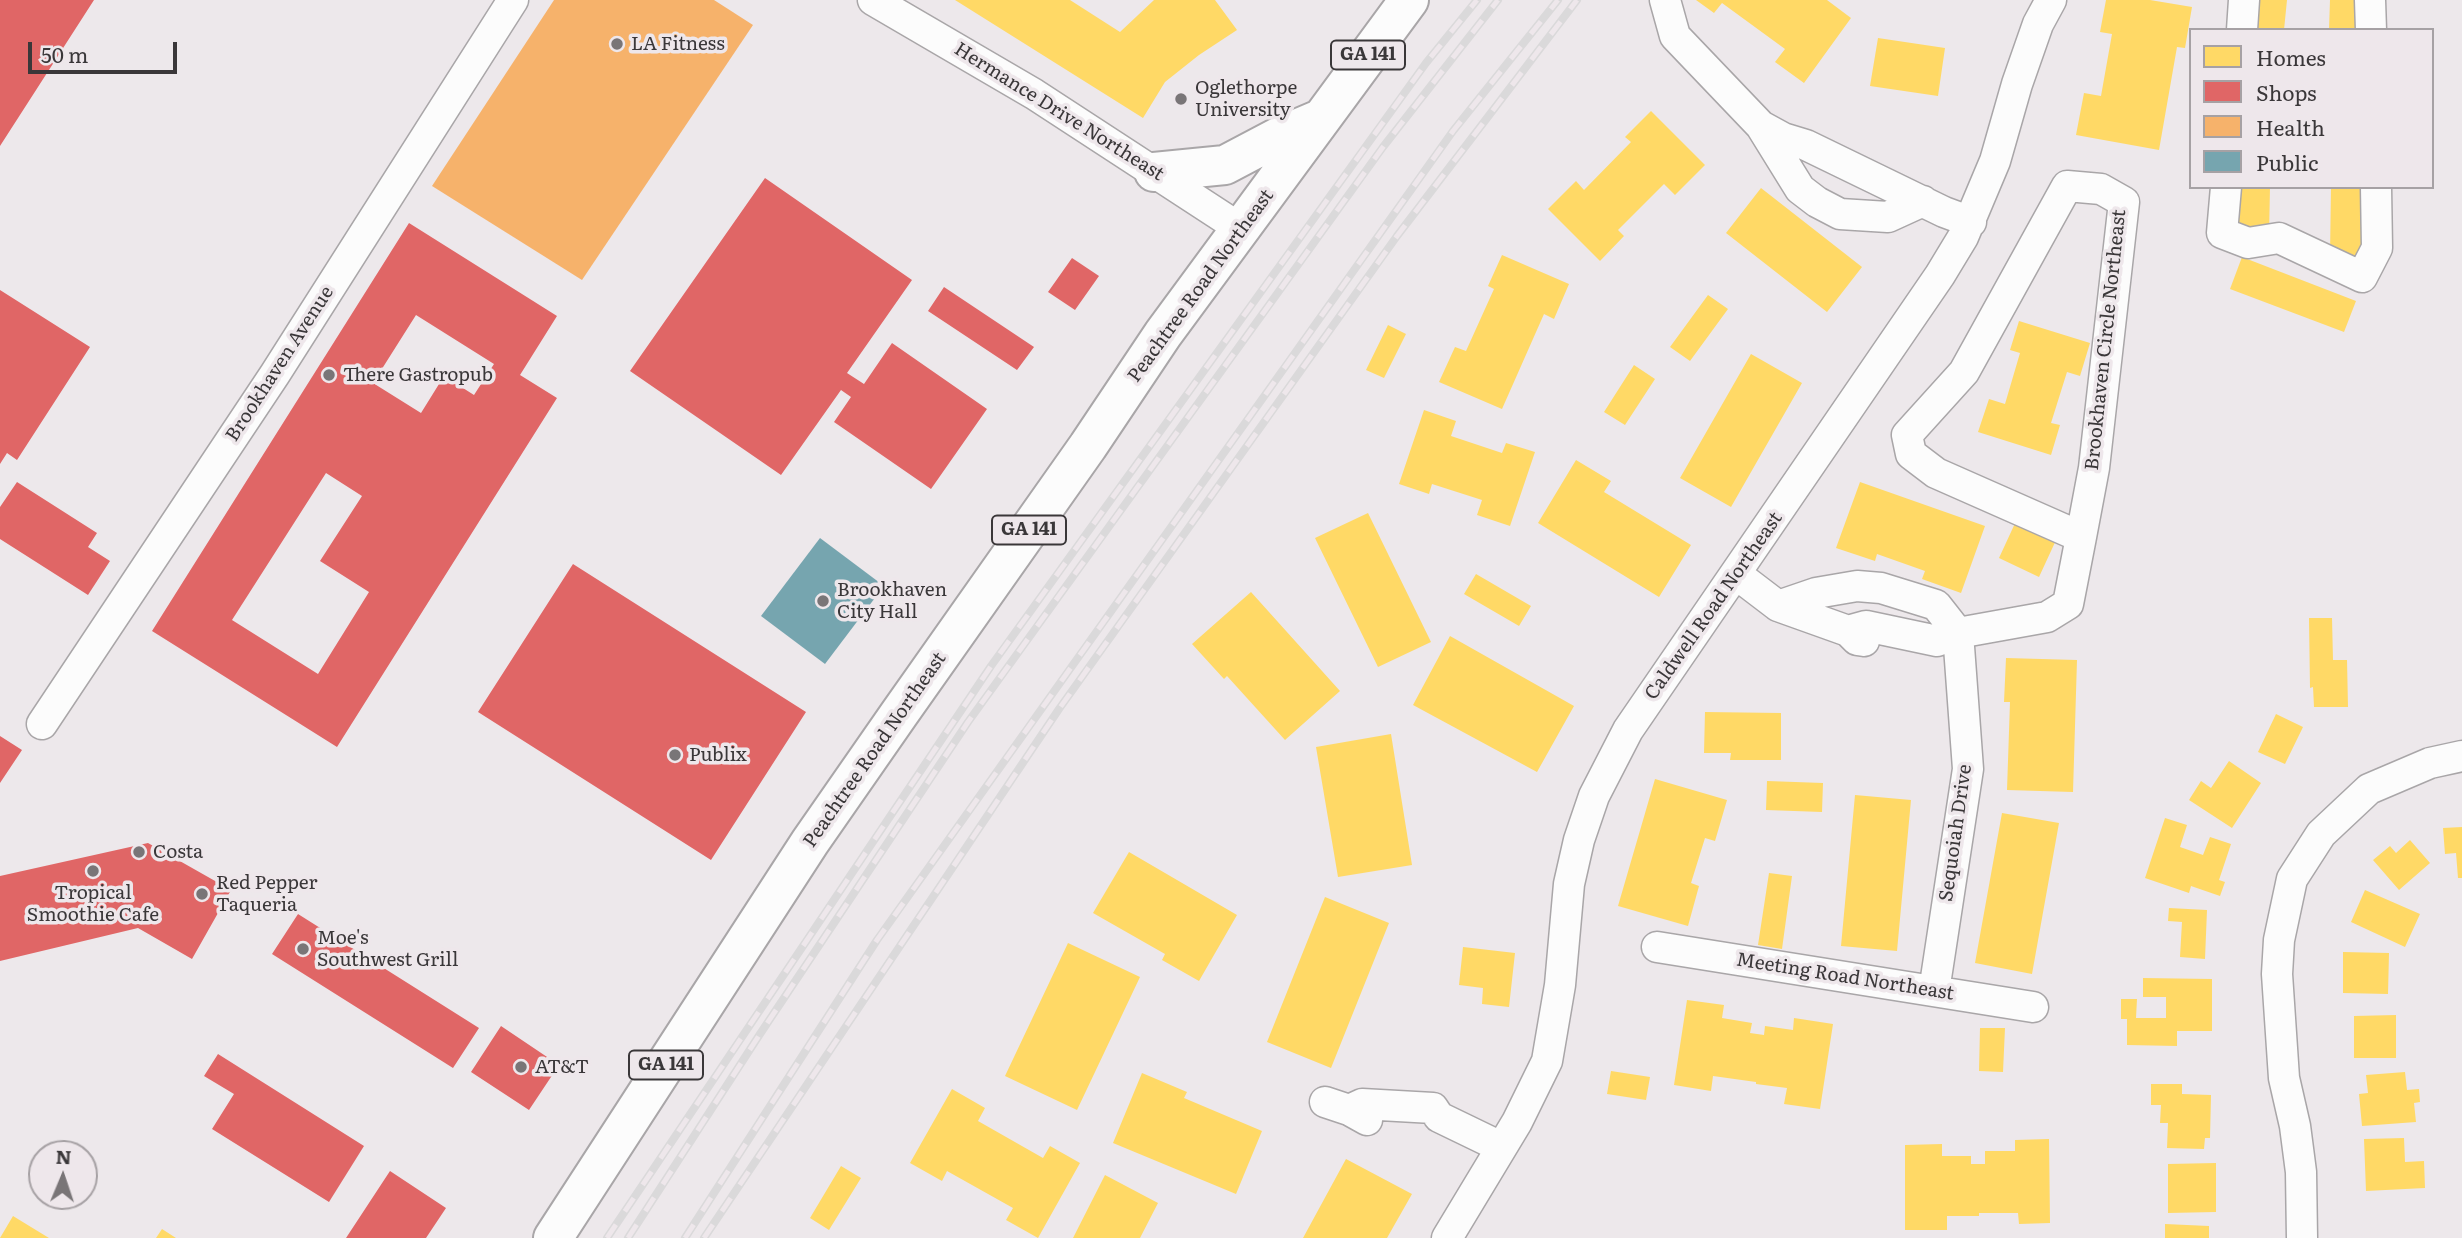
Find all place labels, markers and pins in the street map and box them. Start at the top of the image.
place label: LA Fitness [631,33,725,55]
marker: LA Fitness [609,36,625,52]
place label: Oglethorpe University [1195,77,1297,121]
marker: Oglethorpe University [1173,91,1189,107]
place label: There Gastropub [343,364,493,386]
marker: There Gastropub [321,367,337,383]
place label: Brookhaven City Hall [837,579,947,623]
marker: Brookhaven City Hall [815,593,831,609]
place label: Publix [689,744,747,766]
marker: Publix [667,747,683,763]
place label: Costa [153,841,203,863]
marker: Costa [131,844,147,860]
marker: Tropical Smoothie Cafe [85,863,101,879]
place label: Red Pepper Taqueria [216,872,318,916]
place label: Tropical Smoothie Cafe [27,882,159,926]
marker: Red Pepper Taqueria [194,886,210,902]
place label: Moe's Southwest Grill [317,927,458,971]
marker: Moe's Southwest Grill [295,941,311,957]
place label: AT&T [535,1056,589,1078]
marker: AT&T [513,1059,529,1075]

